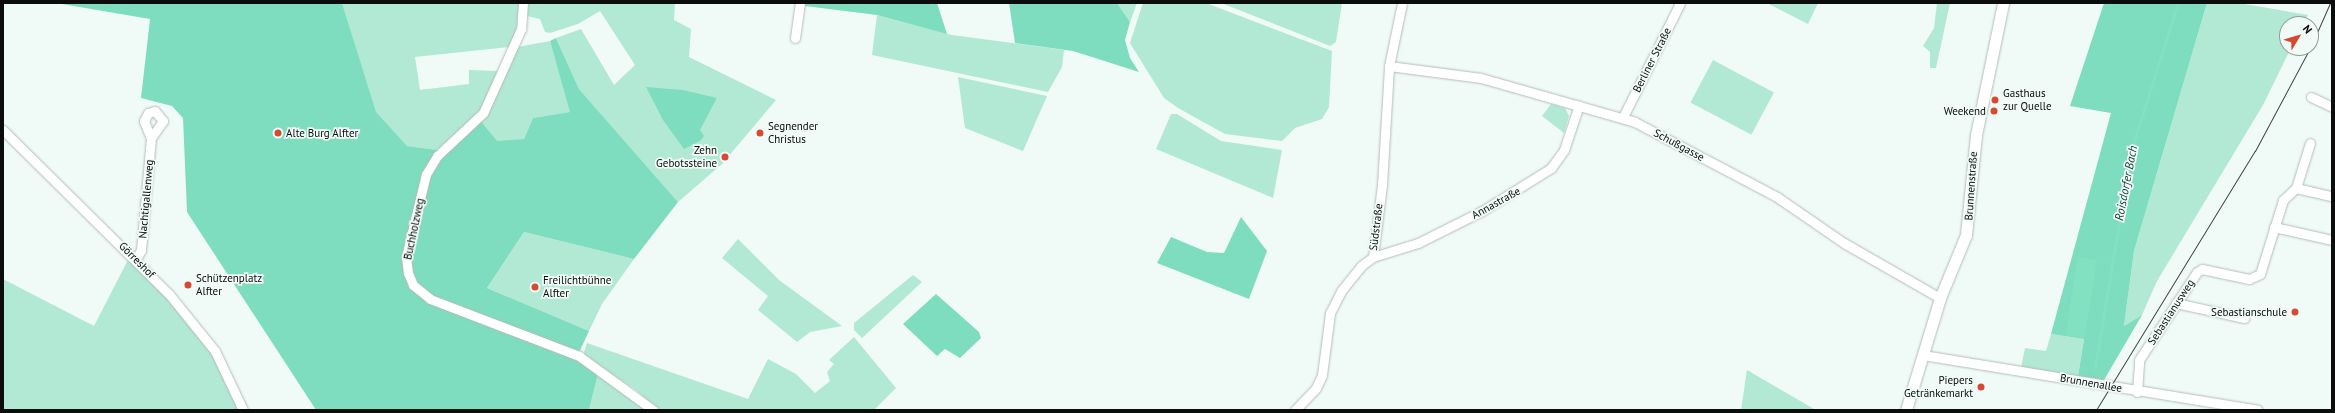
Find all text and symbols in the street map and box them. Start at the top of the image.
north arrow [2279,16,2319,56]
text: N [2300,22,2315,36]
street label: Berliner Straße [1630,25,1674,95]
place label: Gasthaus zur Quelle [2003,87,2052,113]
marker: Gasthaus zur Quelle [1990,95,2000,105]
place label: Weekend [1944,104,1986,118]
marker: Weekend [1989,106,1999,116]
place label: Segnender Christus [768,120,818,146]
place label: Alte Burg Alfter [286,126,359,140]
street label: Schußgasse [1651,126,1707,164]
marker: Alte Burg Alfter [273,128,283,138]
marker: Segnender Christus [755,128,765,138]
place label: Zehn Gebotssteine [656,144,717,170]
water label: Roisdorfer Bach [2112,144,2140,222]
street label: Brunnenstraße [1962,151,1980,221]
marker: Zehn Gebotssteine [720,152,730,162]
street label: Nachtigallenweg [136,159,156,239]
street label: Annastraße [1469,184,1523,222]
street label: Buchholzweg [401,197,427,261]
street label: Südstraße [1367,203,1385,251]
street label: Görreshof [116,239,158,281]
place label: Schützenplatz Alfter [196,272,262,298]
place label: Freilichtbühne Alfter [543,274,611,300]
street label: Sebastianusweg [2145,277,2197,347]
marker: Schützenplatz Alfter [183,280,193,290]
marker: Freilichtbühne Alfter [530,282,540,292]
place label: Sebastianschule [2211,305,2287,319]
marker: Sebastianschule [2290,307,2300,317]
street label: Brunnenallee [2059,371,2123,395]
place label: Piepers Getränkemarkt [1904,374,1973,400]
marker: Piepers Getränkemarkt [1976,382,1986,392]

